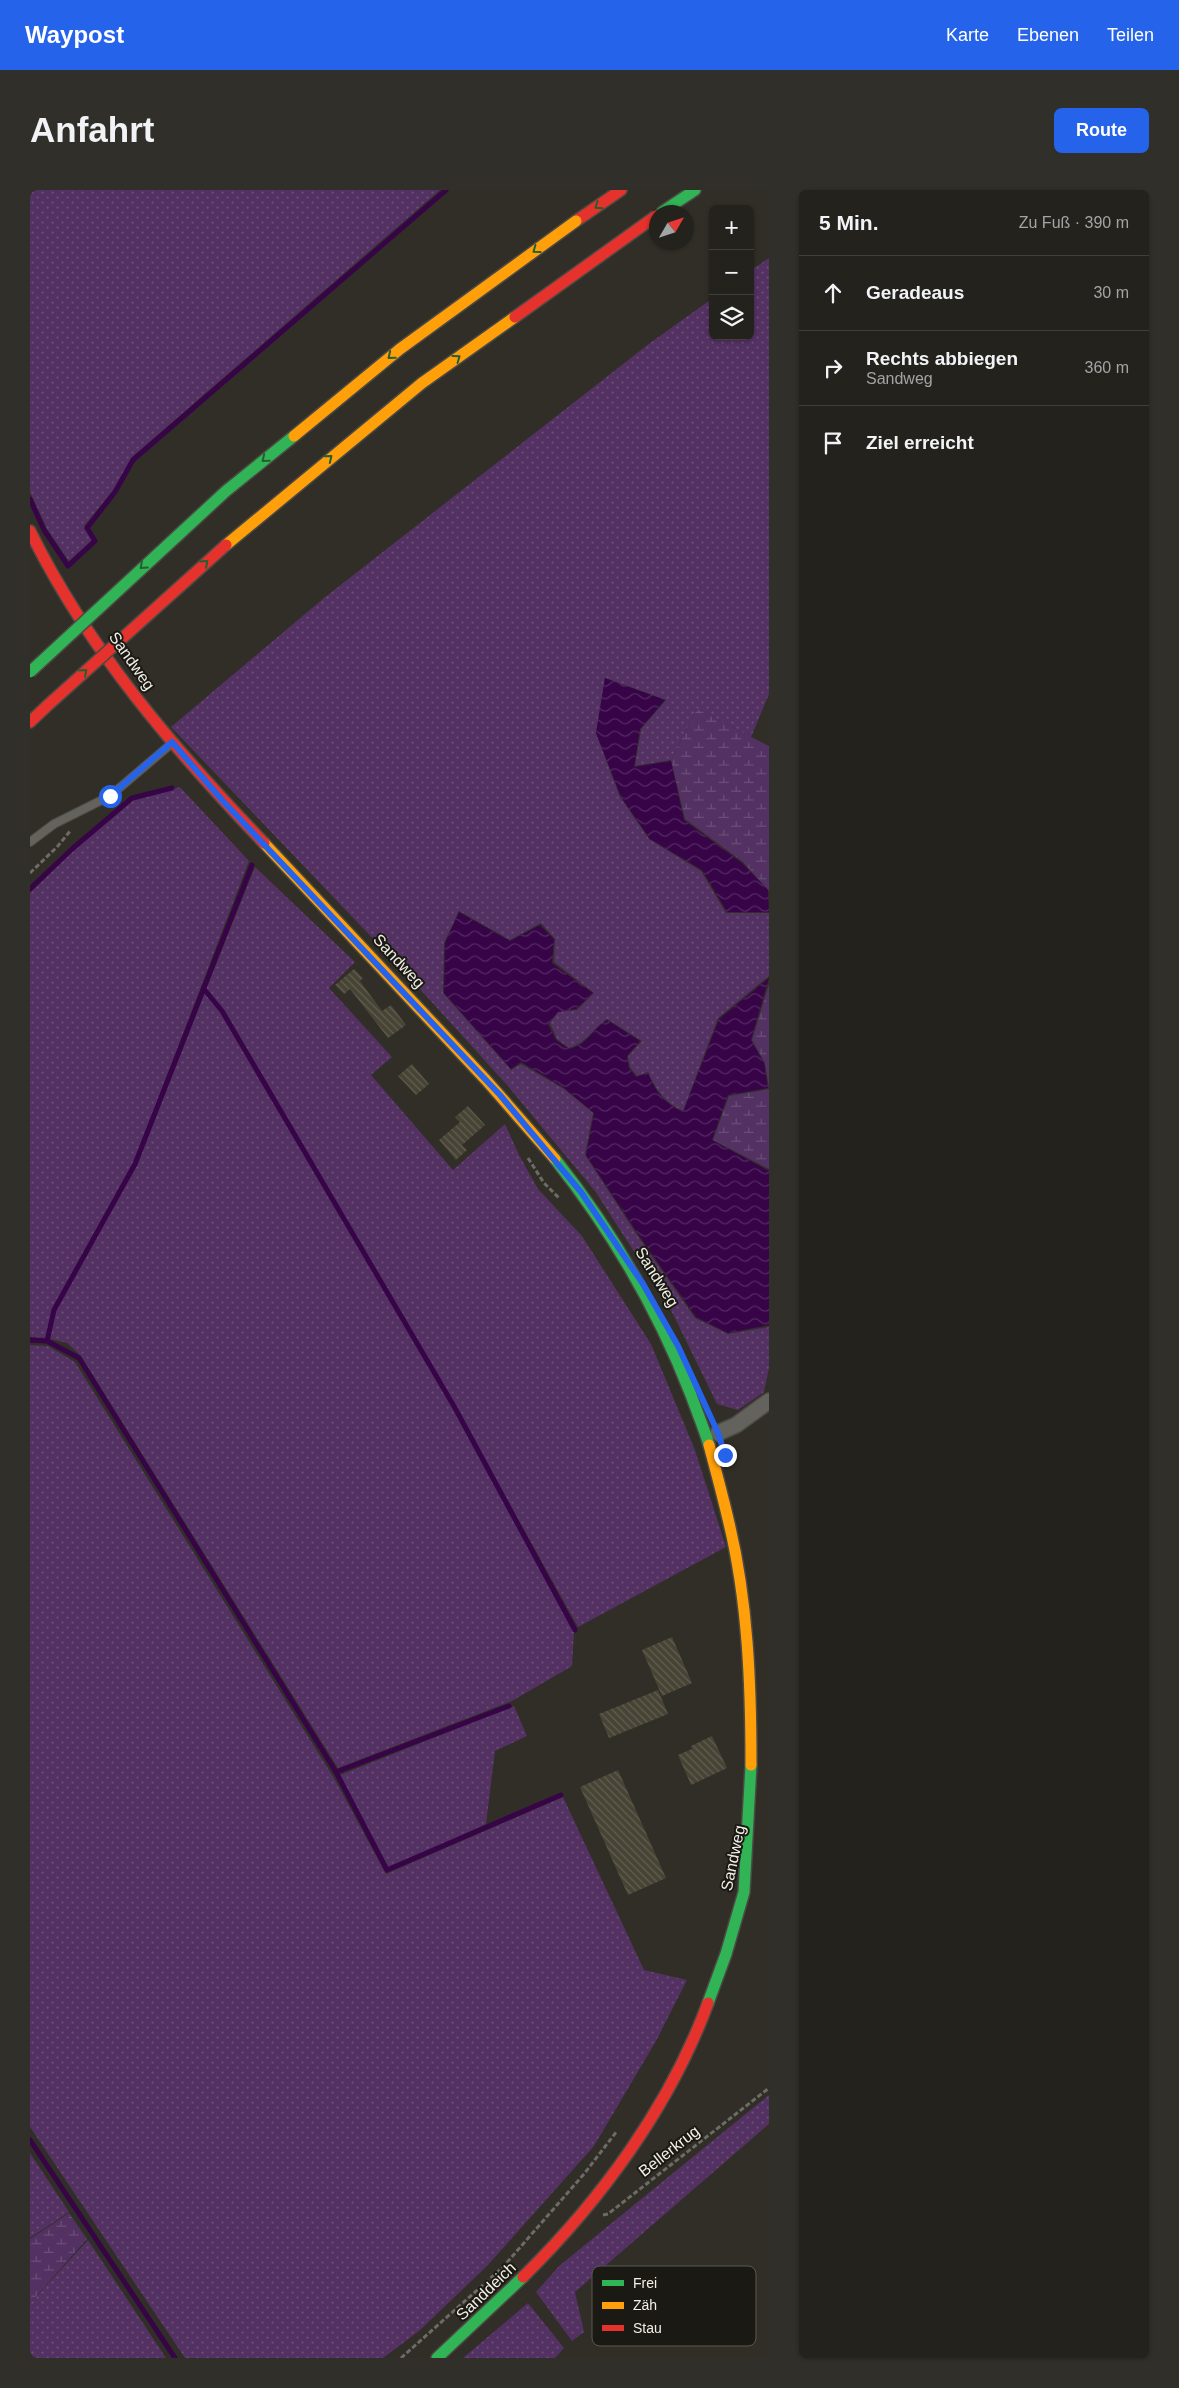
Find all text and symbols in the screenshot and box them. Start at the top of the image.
text: Waypost [25,21,124,48]
text: Karte [946,25,989,45]
text: Ebenen [1017,25,1079,45]
text: Teilen [1107,25,1154,45]
button: Route [1054,108,1149,153]
text: Anfahrt [30,110,154,149]
one-way arrow [595,200,604,209]
north arrow [649,205,694,250]
map controls [709,205,754,340]
button: + [709,205,754,250]
text: 5 Min. [819,211,879,234]
text: Zu Fuß · 390 m [1019,214,1129,231]
one-way arrow [532,244,542,253]
button: − [709,250,754,295]
icon: ahead [819,279,847,307]
text: Geradeaus [866,282,964,303]
text: 30 m [1093,284,1129,301]
button: layers [709,295,754,340]
text: Rechts abbiegen [866,348,1018,369]
one-way arrow [388,351,397,359]
icon: right [819,354,847,382]
one-way arrow [451,355,461,364]
text: 360 m [1085,359,1129,376]
text: Sandweg [866,370,933,387]
icon: arrive [819,429,847,457]
text: Ziel erreicht [866,432,974,453]
one-way arrow [262,453,271,462]
one-way arrow [323,456,332,464]
one-way arrow [140,560,149,569]
one-way arrow [200,560,209,569]
street label: Sandweg [106,629,158,693]
one-way arrow [79,669,88,678]
route start [99,785,122,808]
street label: Sandweg [370,931,428,991]
street label: Sandweg [632,1244,682,1310]
route end [714,1444,737,1467]
street label: Sandweg [718,1824,748,1892]
street label: Bellerkrug [635,2122,703,2180]
street label: Sanddeich [453,2259,519,2323]
legend [592,2266,756,2346]
text: Frei [633,2275,657,2291]
text: Zäh [633,2297,657,2313]
text: Stau [633,2320,662,2336]

